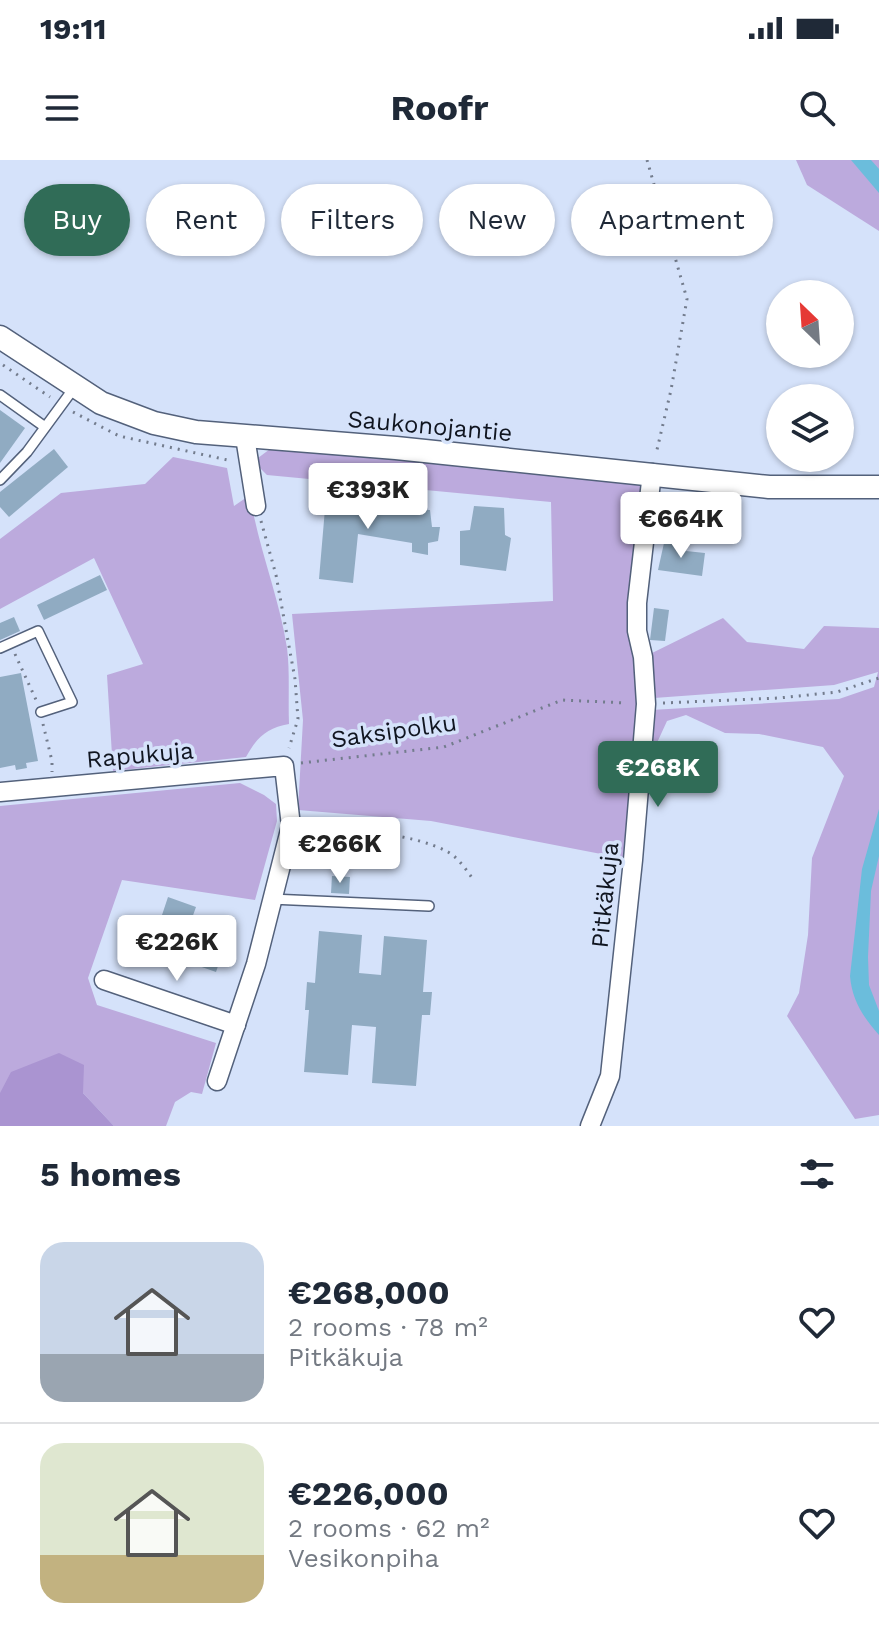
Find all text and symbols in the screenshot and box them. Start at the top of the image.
text: 19:11 [40,11,106,46]
icon: menu [40,86,84,130]
icon: search [795,86,839,130]
text: Roofr [391,87,488,129]
chip: Buy [24,184,130,256]
chip: Rent [146,184,265,256]
chip: Filters [281,184,423,256]
chip: New [439,184,555,256]
chip: Apartment [571,184,773,256]
north arrow [766,280,854,368]
map controls [766,280,854,472]
button: layers [766,384,854,472]
street label: Saukonojantie [346,405,514,447]
pin: €393K [312,463,424,531]
text: €393K [327,474,409,504]
pin: €664K [625,492,737,560]
text: €664K [638,503,724,533]
street label: Saksipolku [330,708,458,754]
street label: Rapukuja [85,736,195,774]
pin: €268K [602,741,714,809]
text: €268K [616,752,700,782]
pin: €266K [284,817,396,885]
text: €266K [298,828,382,858]
street label: Pitkäkuja [586,841,624,949]
pin: €226K [121,915,233,983]
text: €226K [135,926,219,956]
icon: filters [795,1152,839,1196]
text: 5 homes [40,1154,181,1194]
text: €268,000 [288,1272,450,1312]
icon: home [104,1274,200,1370]
icon: heart [795,1300,839,1344]
text: 2 rooms · 78 m² [288,1312,488,1342]
text: Pitkäkuja [288,1342,403,1372]
text: €226,000 [288,1473,449,1513]
icon: home [104,1475,200,1571]
icon: heart [795,1501,839,1545]
text: 2 rooms · 62 m² [288,1513,490,1543]
text: Vesikonpiha [288,1543,439,1573]

